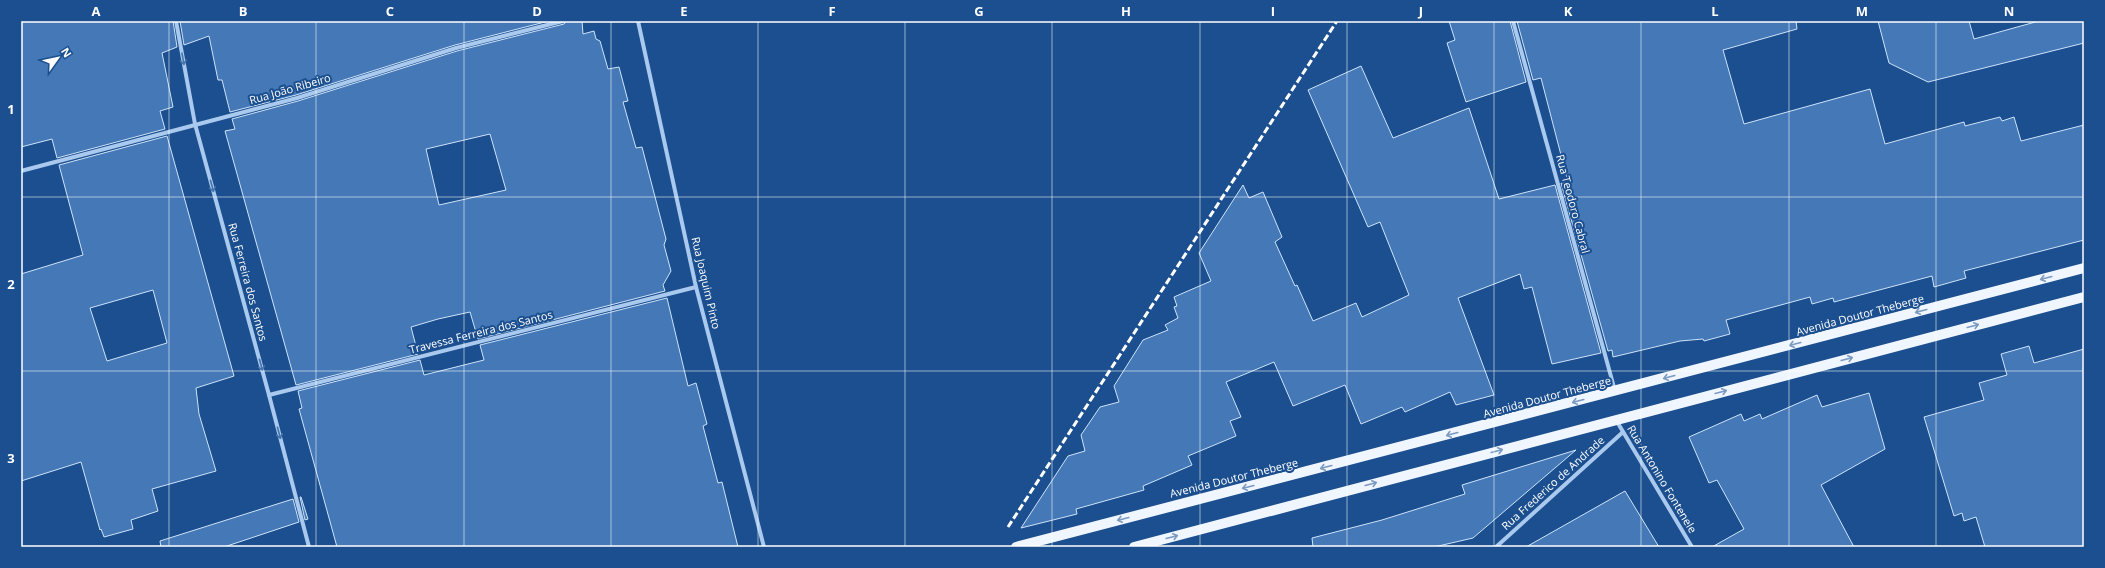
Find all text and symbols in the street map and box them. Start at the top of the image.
text: A [92,2,101,20]
text: B [239,2,248,20]
text: C [386,2,394,20]
text: D [532,2,542,20]
text: E [680,2,688,20]
text: F [828,2,836,20]
text: G [974,2,984,20]
text: H [1121,2,1131,20]
text: I [1271,2,1275,20]
text: J [1418,2,1423,20]
text: K [1564,2,1573,20]
text: L [1711,2,1719,20]
text: M [1856,2,1868,20]
text: N [2004,2,2014,20]
north arrow [38,38,78,78]
text: N [58,44,76,60]
one-way arrow [179,52,187,65]
street label: Rua João Ribeiro [247,70,333,107]
text: 1 [7,100,15,118]
street label: Rua Teodoro Cabral [1553,153,1594,255]
one-way arrow [209,179,216,192]
street label: Rua Ferreira dos Santos [225,221,272,343]
street label: Rua Joaquim Pinto [689,235,724,331]
text: 2 [7,275,15,293]
one-way arrow [2040,275,2053,282]
street label: Avenida Doutor Theberge [1794,290,1925,339]
street label: Travessa Ferreira dos Santos [408,306,554,357]
one-way arrow [1914,308,1927,315]
one-way arrow [1966,322,1979,330]
one-way arrow [1789,341,1802,349]
one-way arrow [1840,355,1853,363]
one-way arrow [258,359,265,372]
street label: Avenida Doutor Theberge [1481,372,1612,421]
one-way arrow [1663,374,1676,382]
one-way arrow [1715,388,1728,396]
one-way arrow [1571,398,1584,406]
street label: Rua Antonino Fontenele [1624,422,1701,536]
one-way arrow [276,426,283,439]
one-way arrow [1446,431,1459,438]
street label: Rua Frederico de Andrade [1498,432,1607,533]
one-way arrow [1490,447,1503,454]
text: 3 [7,449,15,467]
street label: Avenida Doutor Theberge [1168,454,1300,501]
one-way arrow [1320,464,1333,471]
one-way arrow [1364,480,1377,488]
one-way arrow [1242,484,1255,491]
one-way arrow [1116,516,1129,524]
one-way arrow [1165,533,1178,540]

